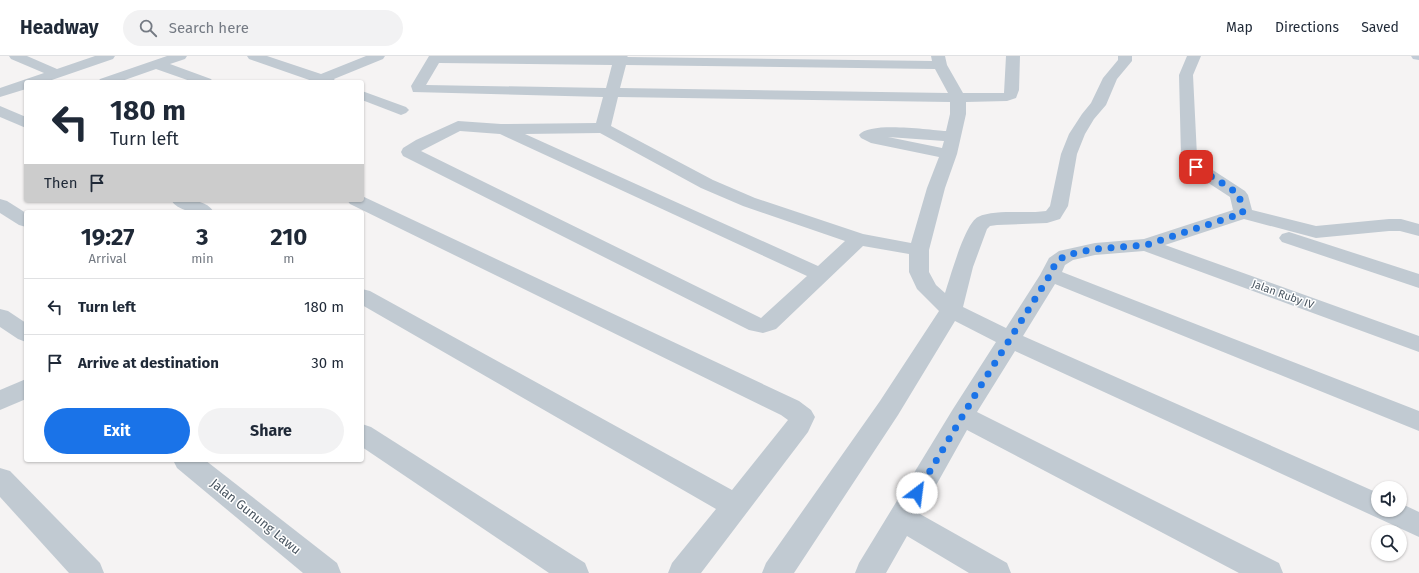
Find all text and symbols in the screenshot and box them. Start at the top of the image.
search box [123,10,403,46]
text: Headway [20,16,99,39]
icon: search [137,17,159,39]
text: Search here [169,19,249,37]
text: Map [1226,19,1253,36]
text: Directions [1275,19,1339,36]
text: Saved [1361,19,1399,36]
text: 180 m [110,94,186,127]
icon: left [44,96,96,148]
text: Turn left [110,128,179,150]
pin [1179,150,1213,184]
icon: arrive [1185,156,1207,178]
icon: arrive [86,172,108,194]
text: Then [44,174,78,192]
text: 19:27 [81,223,134,251]
text: 3 [196,223,209,251]
text: 210 [270,223,307,251]
text: Arrival [89,251,127,266]
text: min [191,251,214,266]
text: m [283,251,294,266]
street label: Jalan Ruby IV [1250,277,1316,312]
icon: left [44,296,66,318]
text: Turn left [78,298,136,316]
text: 180 m [304,298,344,316]
icon: arrive [44,352,66,374]
text: Arrive at destination [78,354,219,372]
text: 30 m [311,354,344,372]
button: Exit [44,408,190,454]
button: Share [198,408,344,454]
position arrow [896,472,938,514]
street label: Jalan Gunung Lawu [208,475,304,557]
map controls [1371,481,1407,561]
button: sound [1371,481,1407,517]
button: search [1371,525,1407,561]

